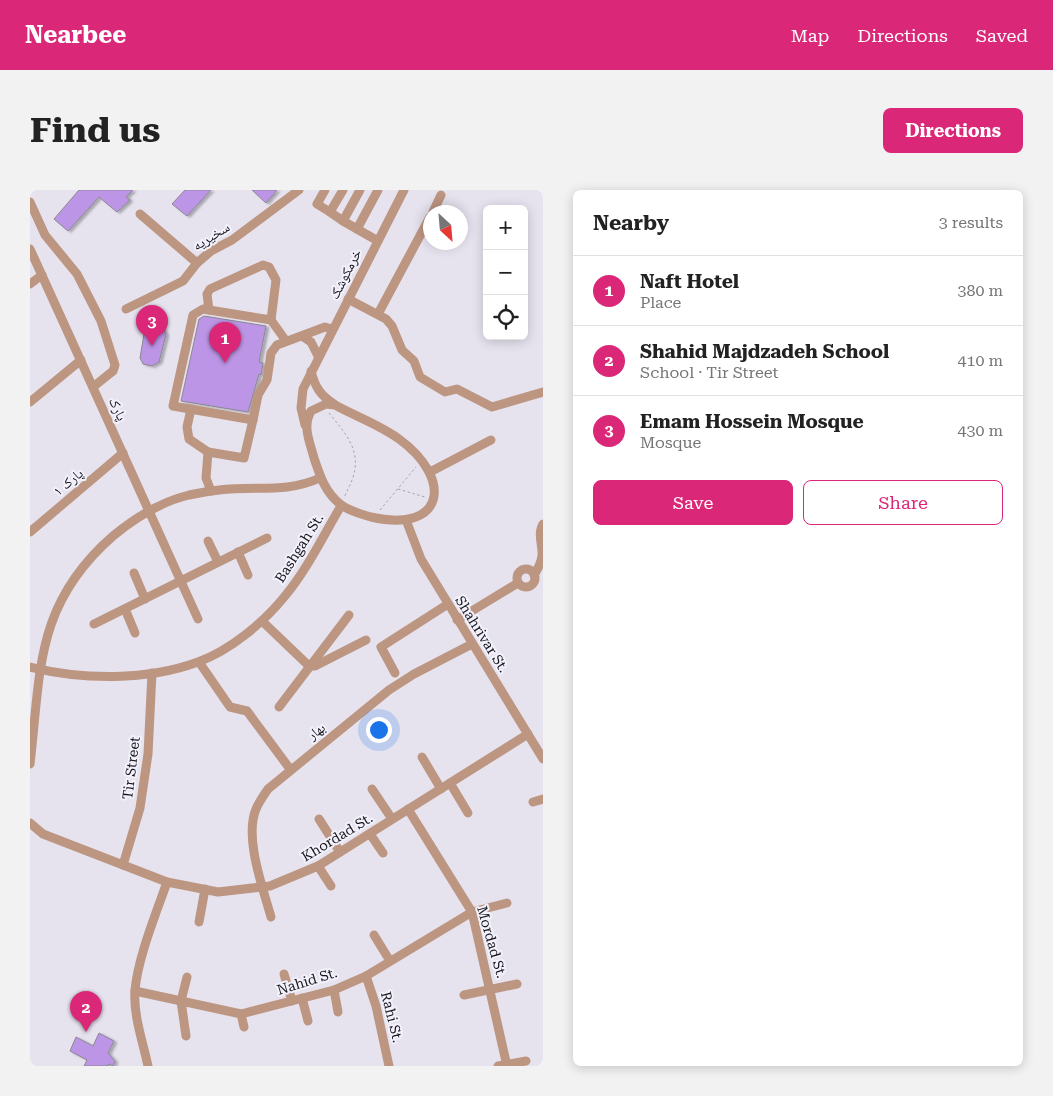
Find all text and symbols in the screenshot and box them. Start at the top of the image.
text: Nearbee [25,21,126,49]
text: Map [791,25,829,46]
text: Directions [857,25,948,46]
text: Saved [976,25,1028,46]
button: Directions [883,108,1023,153]
text: Find us [30,110,160,151]
north arrow [423,205,468,250]
map controls [483,205,528,340]
button: + [483,205,528,250]
text: Nearby [593,211,669,235]
text: 3 results [939,213,1003,232]
street label: سخیریه [190,219,233,254]
street label: خرمکوشک [326,246,365,302]
button: − [483,250,528,295]
text: Naft Hotel [640,270,739,293]
text: 1 [605,281,613,300]
text: 380 m [957,281,1003,300]
text: Place [640,293,681,312]
button: locate [483,295,528,340]
pin: 3 [136,305,168,346]
pin: 1 [209,322,241,363]
text: Shahid Majdzadeh School [640,340,889,363]
text: 2 [605,351,613,370]
text: 410 m [957,351,1003,370]
text: School · Tir Street [640,363,779,382]
street label: پارک [105,395,130,424]
text: Emam Hossein Mosque [640,410,864,433]
text: 3 [605,421,613,440]
text: 430 m [957,421,1003,440]
text: Mosque [640,433,701,452]
street label: پارک ۱ [50,465,87,500]
button: Save [593,480,793,525]
button: Share [803,480,1003,525]
street label: Bashgah St. [271,511,327,585]
street label: Shahrivar St. [452,593,512,675]
your location [366,717,392,743]
street label: بهار [303,719,329,744]
street label: Tir Street [119,736,143,800]
street label: Khordad St. [299,810,375,864]
street label: Mordad St. [474,904,510,980]
street label: Nahid St. [275,964,339,998]
street label: Rahi St. [378,990,406,1044]
pin: 2 [70,991,102,1032]

